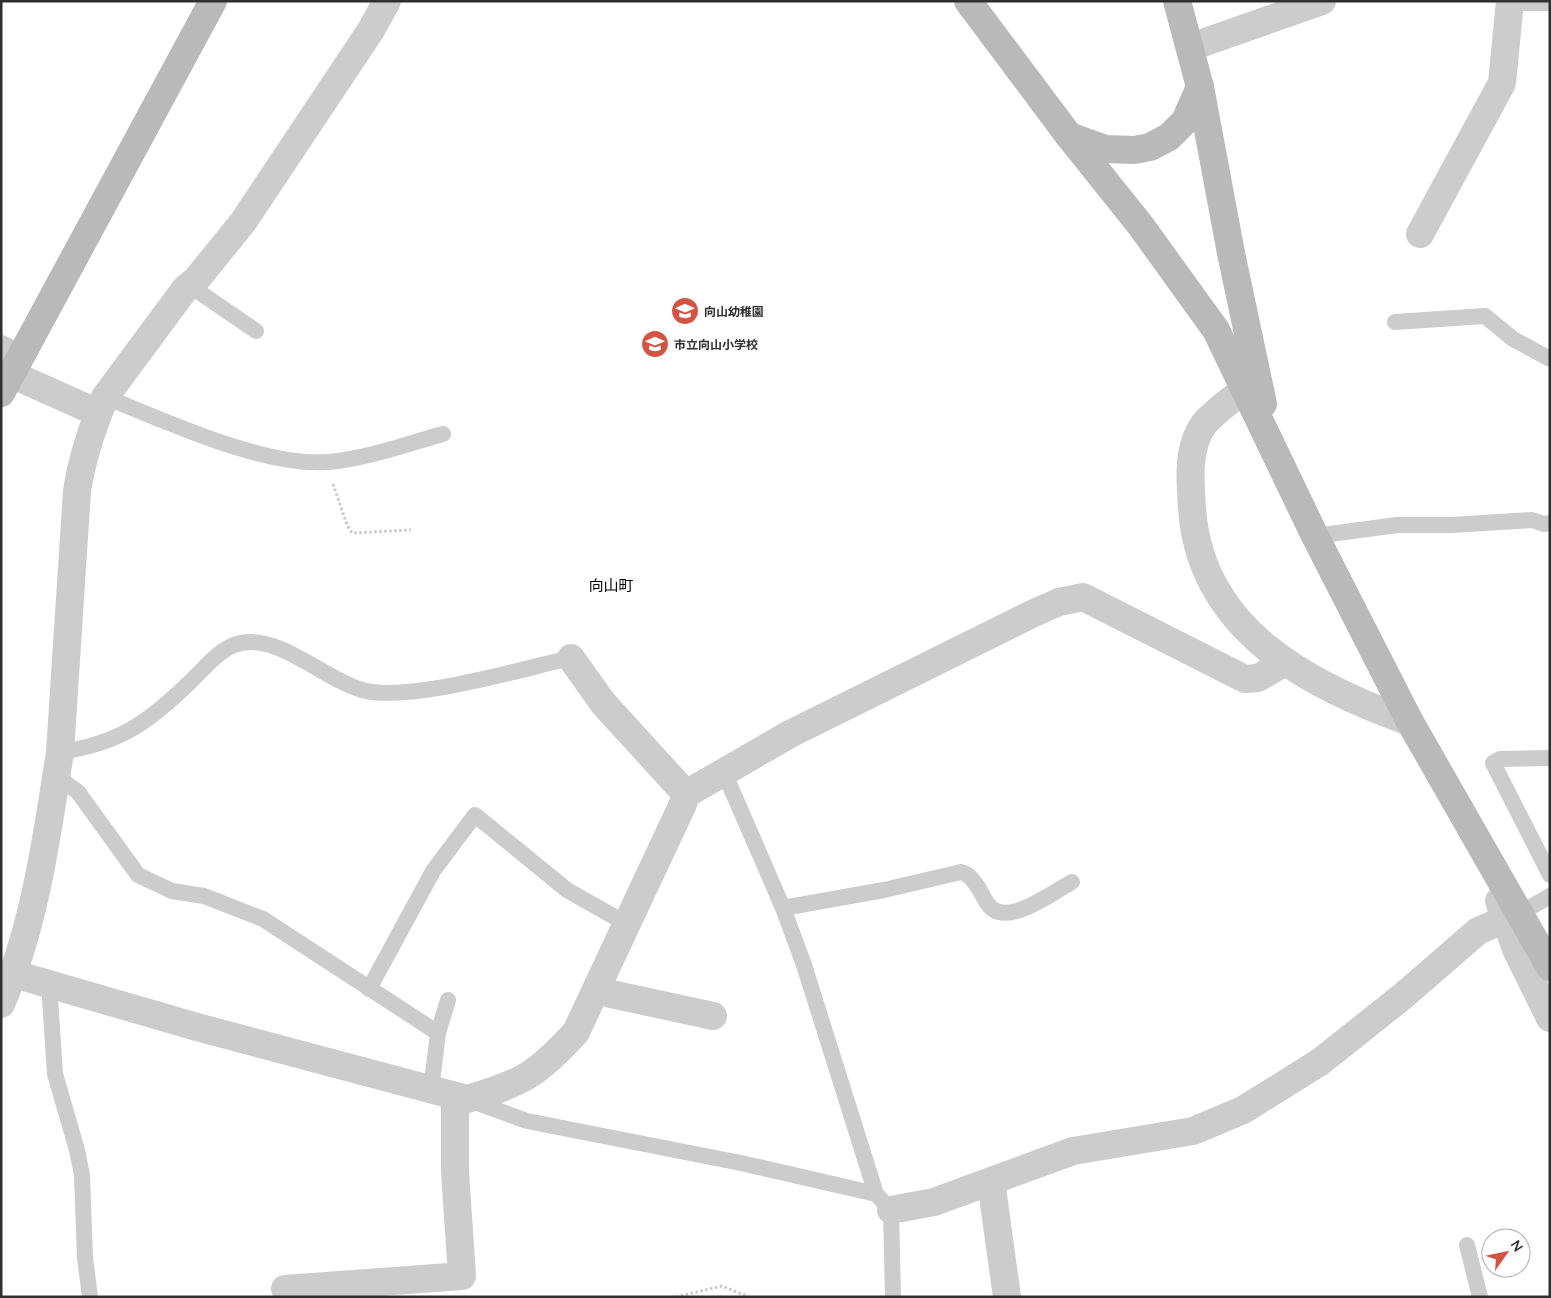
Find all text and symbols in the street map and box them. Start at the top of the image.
school or university icon: 向山幼稚園 [670,296,700,326]
place label: 向山幼稚園 [704,304,764,319]
school or university icon: 市立向山小学校 [640,329,670,359]
place label: 市立向山小学校 [674,337,758,352]
district label: 向山町 [588,576,634,595]
north arrow [1481,1228,1531,1278]
text: N [1507,1237,1527,1255]

